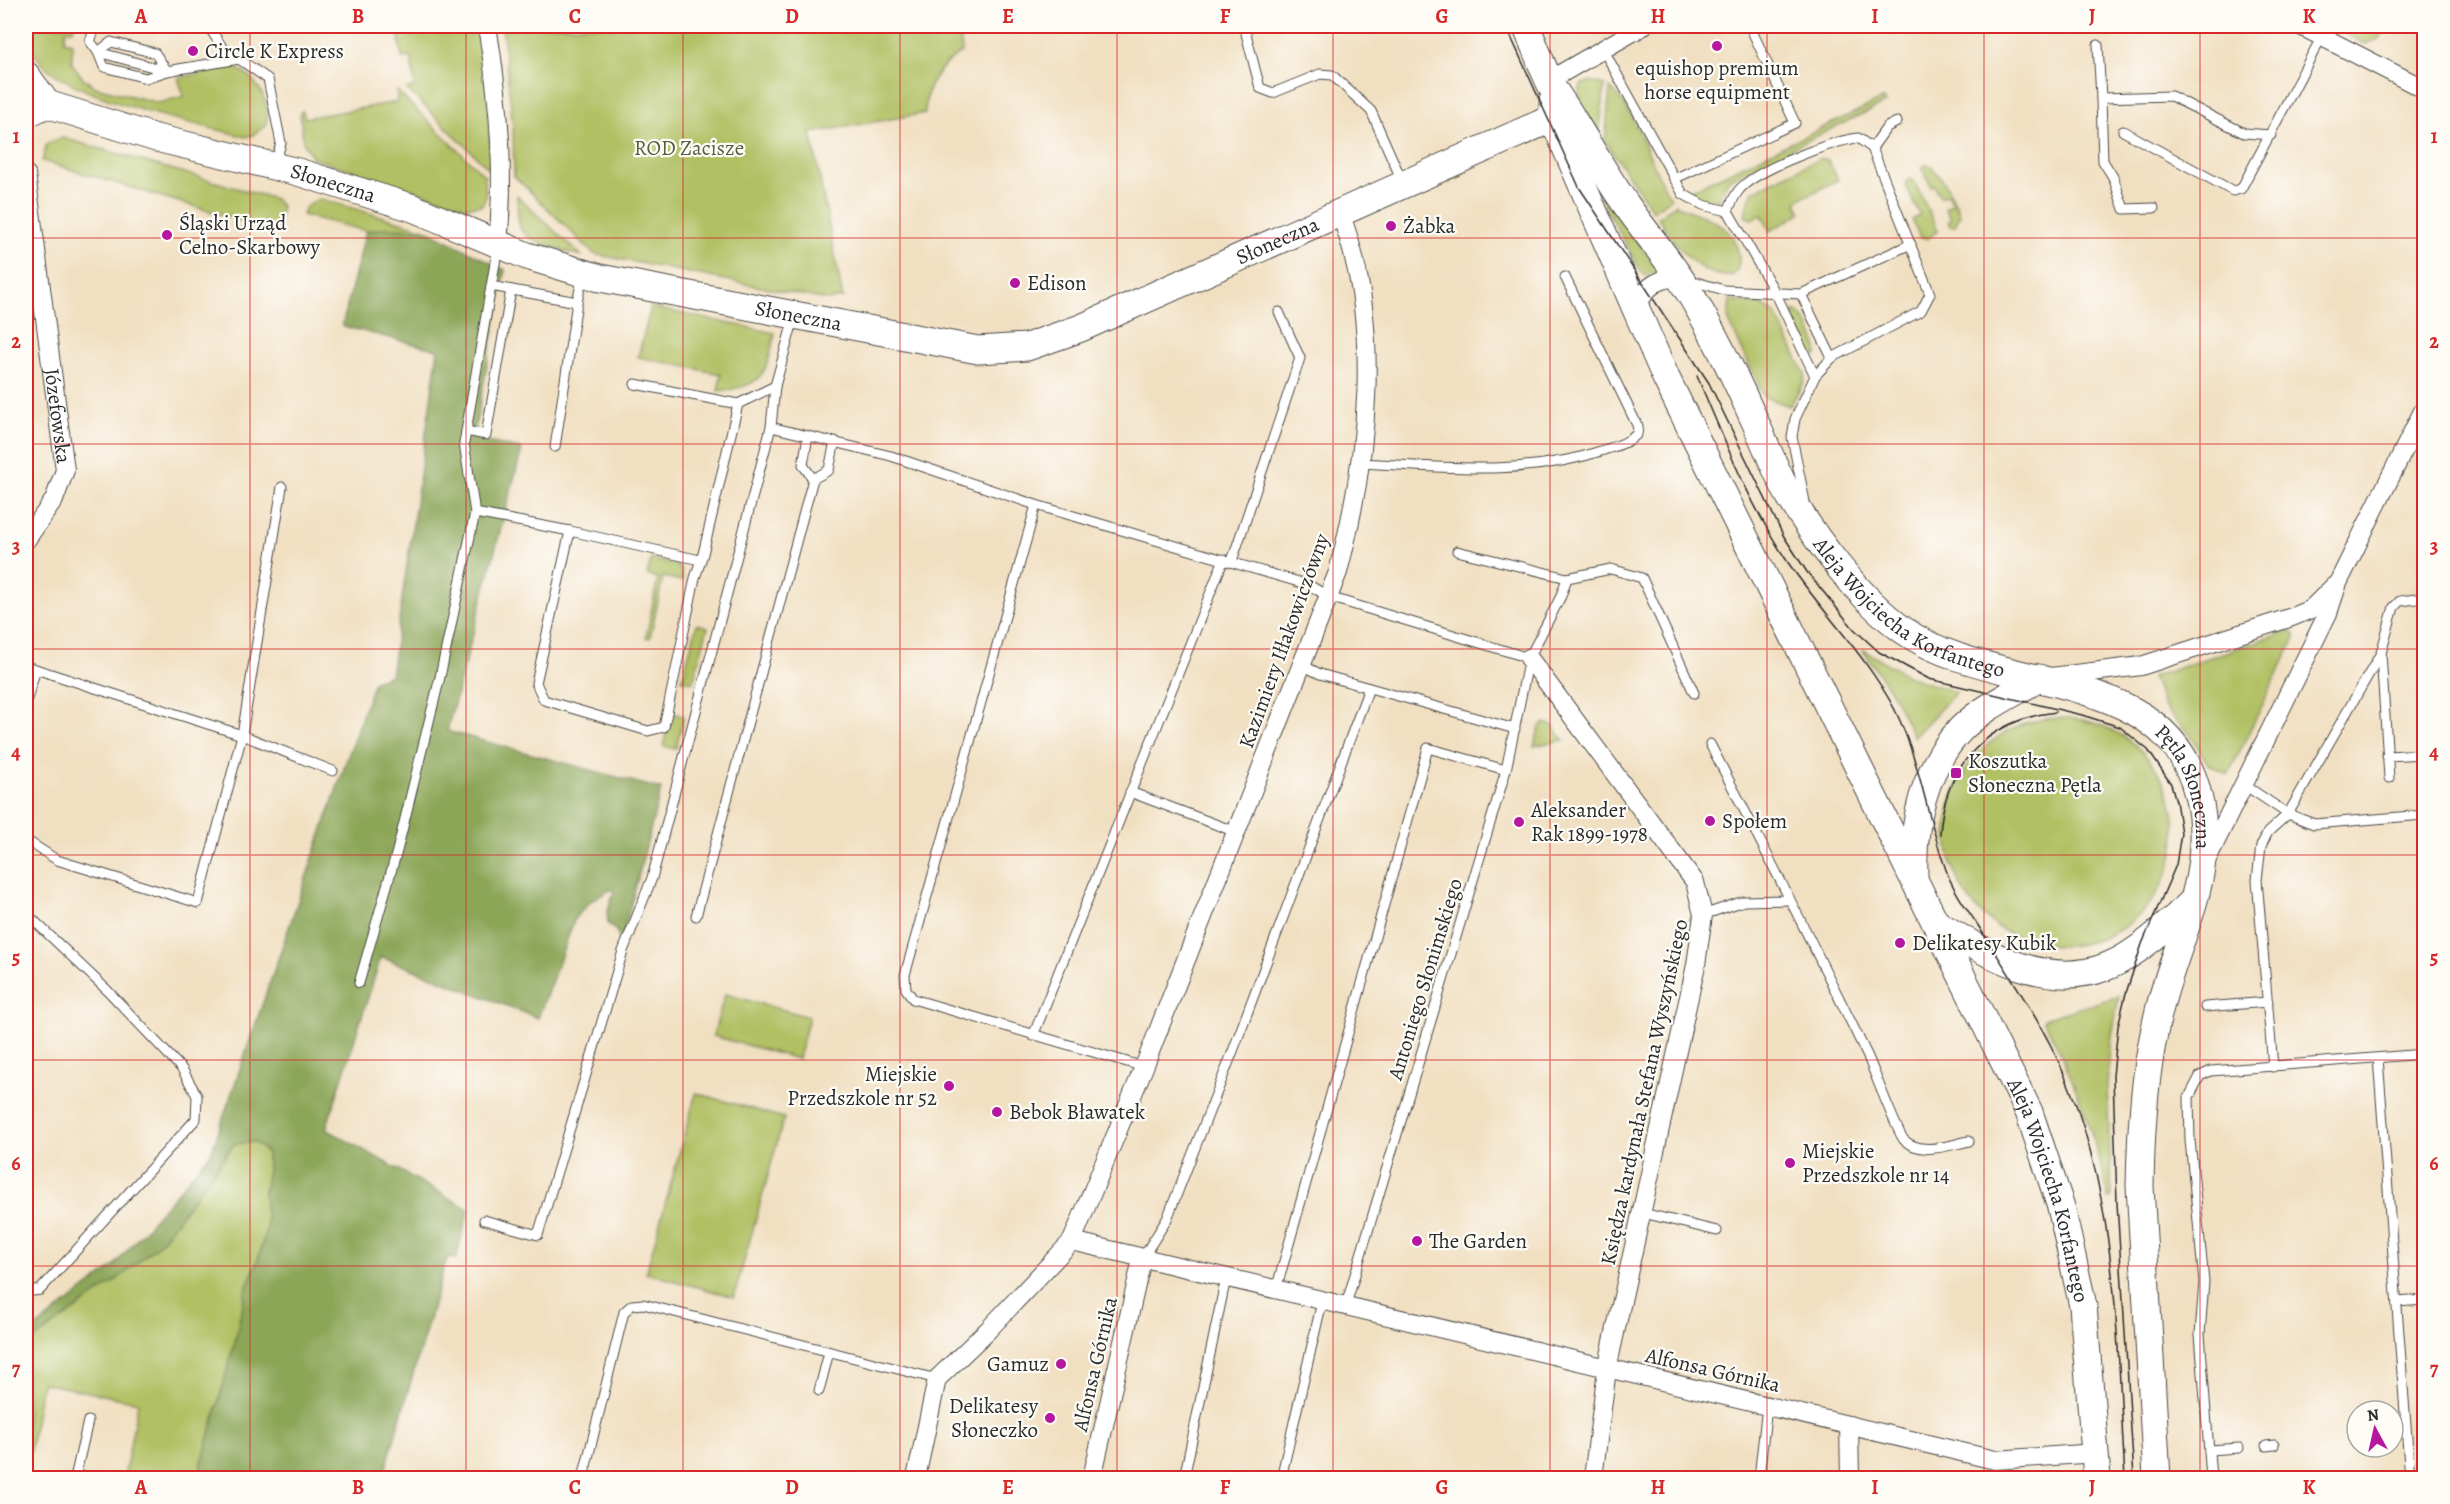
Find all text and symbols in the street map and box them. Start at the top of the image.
text: A [134,3,148,30]
text: B [352,3,364,30]
text: C [569,3,581,30]
text: D [785,3,799,30]
text: E [1002,3,1014,30]
text: F [1220,3,1231,30]
text: G [1435,3,1449,30]
text: H [1651,3,1666,30]
text: I [1871,3,1879,30]
text: J [2089,3,2096,30]
text: K [2302,3,2316,30]
place label: Circle K Express [205,37,344,65]
marker: equishop premium horse equipment [1710,39,1724,53]
marker: Circle K Express [186,44,200,58]
place label: equishop premium horse equipment [1635,54,1799,106]
text: 1 [12,123,20,150]
text: 1 [2430,123,2438,150]
park label: ROD Zacisze [634,134,744,162]
street label: Słoneczna [288,157,379,209]
place label: Śląski Urząd Celno-Skarbowy [179,209,321,261]
street label: Słoneczna [1232,210,1323,271]
place label: Żabka [1403,212,1455,240]
marker: Żabka [1384,219,1398,233]
marker: Śląski Urząd Celno-Skarbowy [160,228,174,242]
place label: Edison [1027,269,1087,297]
marker: Edison [1008,276,1022,290]
street label: Słoneczna [753,294,845,338]
text: 2 [11,328,21,355]
text: 2 [2429,328,2439,355]
street label: Józefowska [38,367,78,465]
street label: Kazimiery Iłłakowiczówny [1232,529,1336,752]
street label: Aleja Wojciecha Korfantego [1806,531,2008,684]
text: 3 [12,533,20,560]
text: 3 [2430,533,2438,560]
street label: Pętla Słoneczna [2149,718,2217,850]
text: 4 [11,739,21,766]
text: 4 [2429,739,2439,766]
place label: Koszutka Słoneczna Pętla [1968,747,2102,799]
marker: Koszutka Słoneczna Pętla [1949,766,1963,780]
place label: Aleksander Rak 1899-1978 [1530,796,1648,848]
place label: Społem [1722,807,1787,835]
marker: Społem [1703,814,1717,828]
marker: Aleksander Rak 1899-1978 [1512,815,1526,829]
street label: Antoniego Słonimskiego [1381,875,1469,1084]
street label: Księdza kardynała Stefana Wyszyńskiego [1594,916,1694,1268]
place label: Delikatesy Kubik [1912,929,2057,957]
marker: Delikatesy Kubik [1893,936,1907,950]
text: 5 [12,944,20,971]
text: 5 [2430,944,2438,971]
place label: Miejskie Przedszkole nr 52 [787,1060,937,1112]
street label: Aleja Wojciecha Korfantego [2000,1072,2096,1305]
marker: Miejskie Przedszkole nr 52 [942,1079,956,1093]
place label: Bebok Bławatek [1009,1098,1146,1126]
marker: Bebok Bławatek [990,1105,1004,1119]
place label: Miejskie Przedszkole nr 14 [1802,1137,1949,1189]
text: 6 [11,1150,21,1177]
text: 6 [2429,1150,2439,1177]
marker: Miejskie Przedszkole nr 14 [1783,1156,1797,1170]
place label: The Garden [1429,1227,1527,1255]
marker: The Garden [1410,1234,1424,1248]
street label: Alfonsa Górnika [1066,1294,1124,1435]
street label: Alfonsa Górnika [1642,1341,1783,1399]
place label: Gamuz [987,1350,1049,1378]
text: 7 [12,1355,21,1382]
text: 7 [2430,1355,2439,1382]
marker: Gamuz [1054,1357,1068,1371]
place label: Delikatesy Słoneczko [949,1392,1039,1444]
north arrow [2345,1399,2405,1459]
text: N [2366,1403,2381,1427]
marker: Delikatesy Słoneczko [1043,1411,1057,1425]
text: A [134,1474,148,1501]
text: B [352,1474,364,1501]
text: C [569,1474,581,1501]
text: D [785,1474,799,1501]
text: E [1002,1474,1014,1501]
text: F [1220,1474,1231,1501]
text: G [1435,1474,1449,1501]
text: H [1651,1474,1666,1501]
text: I [1871,1474,1879,1501]
text: J [2089,1474,2096,1501]
text: K [2302,1474,2316,1501]

